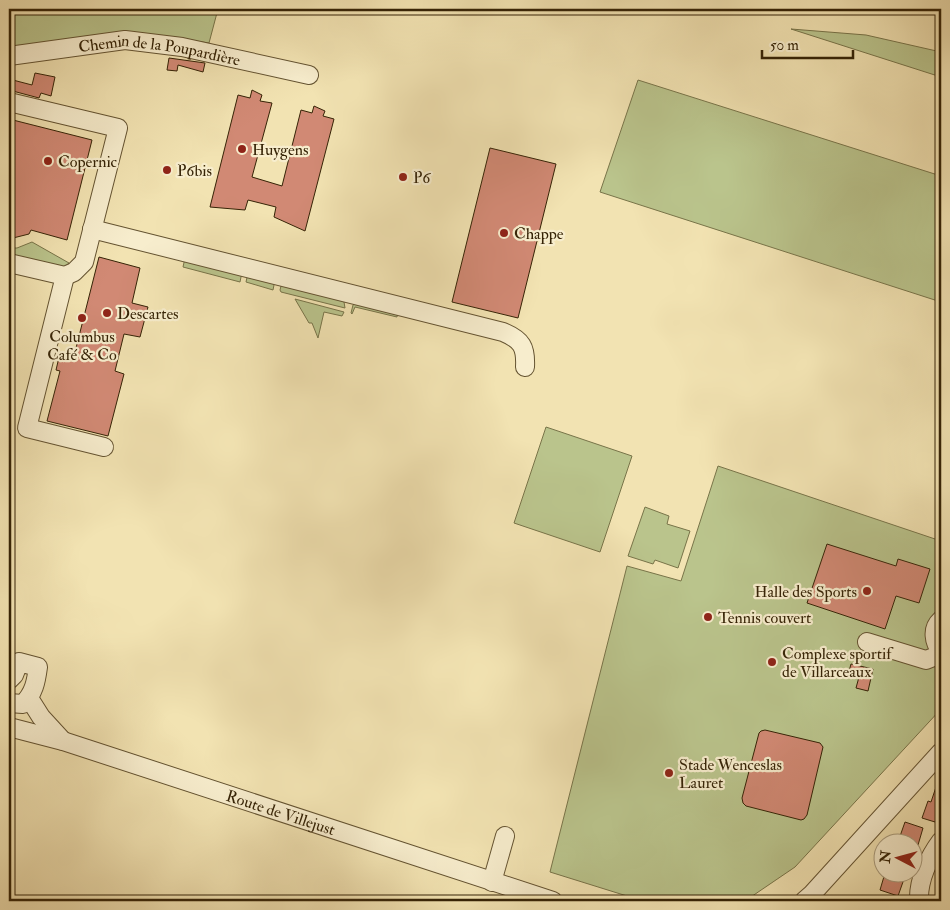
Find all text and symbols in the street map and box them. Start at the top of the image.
scale bar [762,28,854,60]
street label: Chemin de la Poupardière [77,31,242,71]
text: 50 m [770,36,799,55]
place label: Huygens [252,140,308,160]
marker: Huygens [236,143,248,155]
place label: Copernic [58,152,118,173]
marker: Copernic [42,155,54,167]
place label: P6bis [177,161,212,181]
marker: P6bis [161,164,173,176]
place label: P6 [413,168,431,188]
marker: P6 [397,171,409,183]
place label: Chappe [514,224,564,245]
marker: Chappe [498,227,510,239]
place label: Descartes [117,304,179,324]
marker: Descartes [101,307,113,319]
marker: Columbus Café & Co [76,312,88,324]
place label: Columbus Café & Co [47,327,117,365]
place label: Halle des Sports [754,582,857,603]
marker: Halle des Sports [861,585,873,597]
place label: Tennis couvert [718,608,811,628]
marker: Tennis couvert [702,611,714,623]
place label: Complexe sportif de Villarceaux [782,644,894,682]
marker: Complexe sportif de Villarceaux [766,656,778,668]
place label: Stade Wenceslas Lauret [679,755,782,793]
marker: Stade Wenceslas Lauret [663,767,675,779]
street label: Route de Villejust [224,786,338,840]
north arrow [872,832,922,882]
text: N [876,849,895,865]

